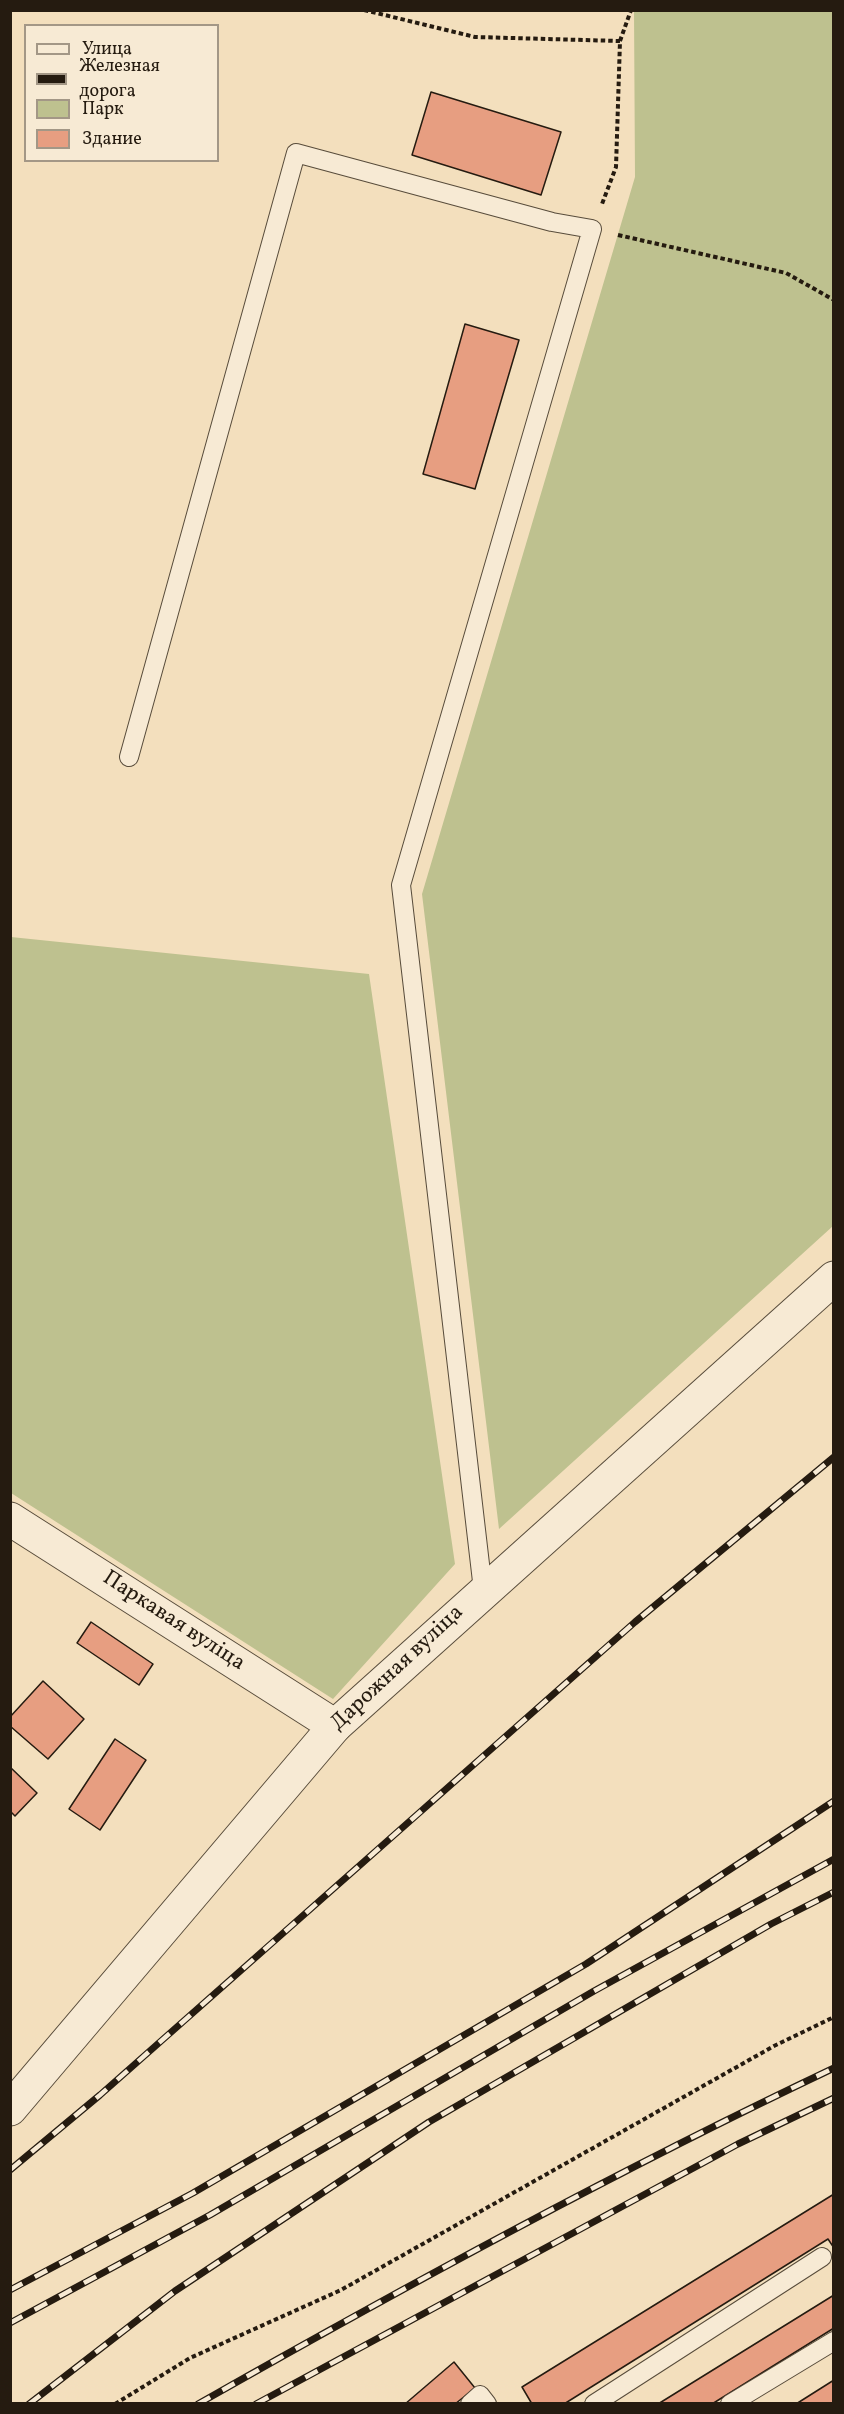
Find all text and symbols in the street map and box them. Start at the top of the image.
legend [24,24,219,162]
text: Улица [82,37,132,62]
text: Железная дорога [79,54,160,104]
text: Парк [82,97,124,122]
text: Здание [82,127,142,152]
street label: Паркавая вуліца [97,1566,249,1678]
street label: Дарожная вуліца [326,1601,470,1737]

